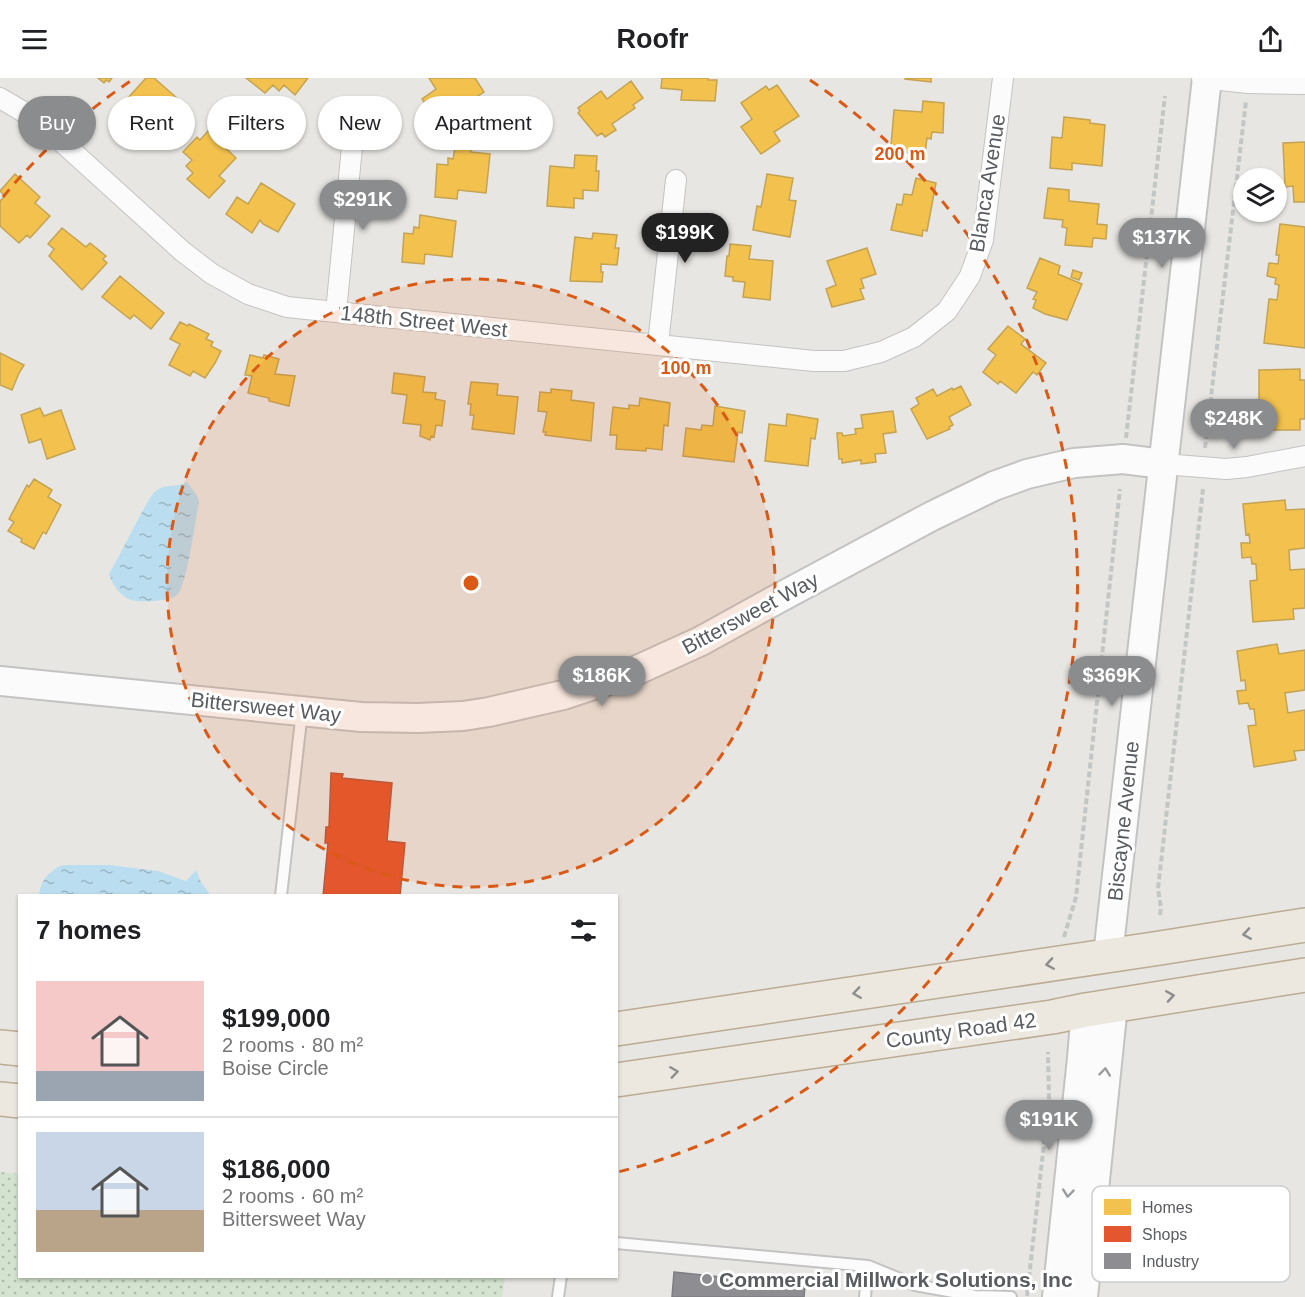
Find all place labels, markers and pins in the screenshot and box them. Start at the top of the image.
pin: $291K [321,180,405,231]
pin: $199K [643,213,727,264]
pin: $137K [1120,218,1204,269]
pin: $248K [1192,399,1276,450]
centre of rings [461,573,481,593]
pin: $186K [560,656,644,707]
pin: $369K [1070,656,1154,707]
pin: $191K [1007,1100,1091,1151]
place label: Commercial Millwork Solutions, Inc [719,1268,1073,1291]
marker: Commercial Millwork Solutions, Inc [700,1272,714,1286]

